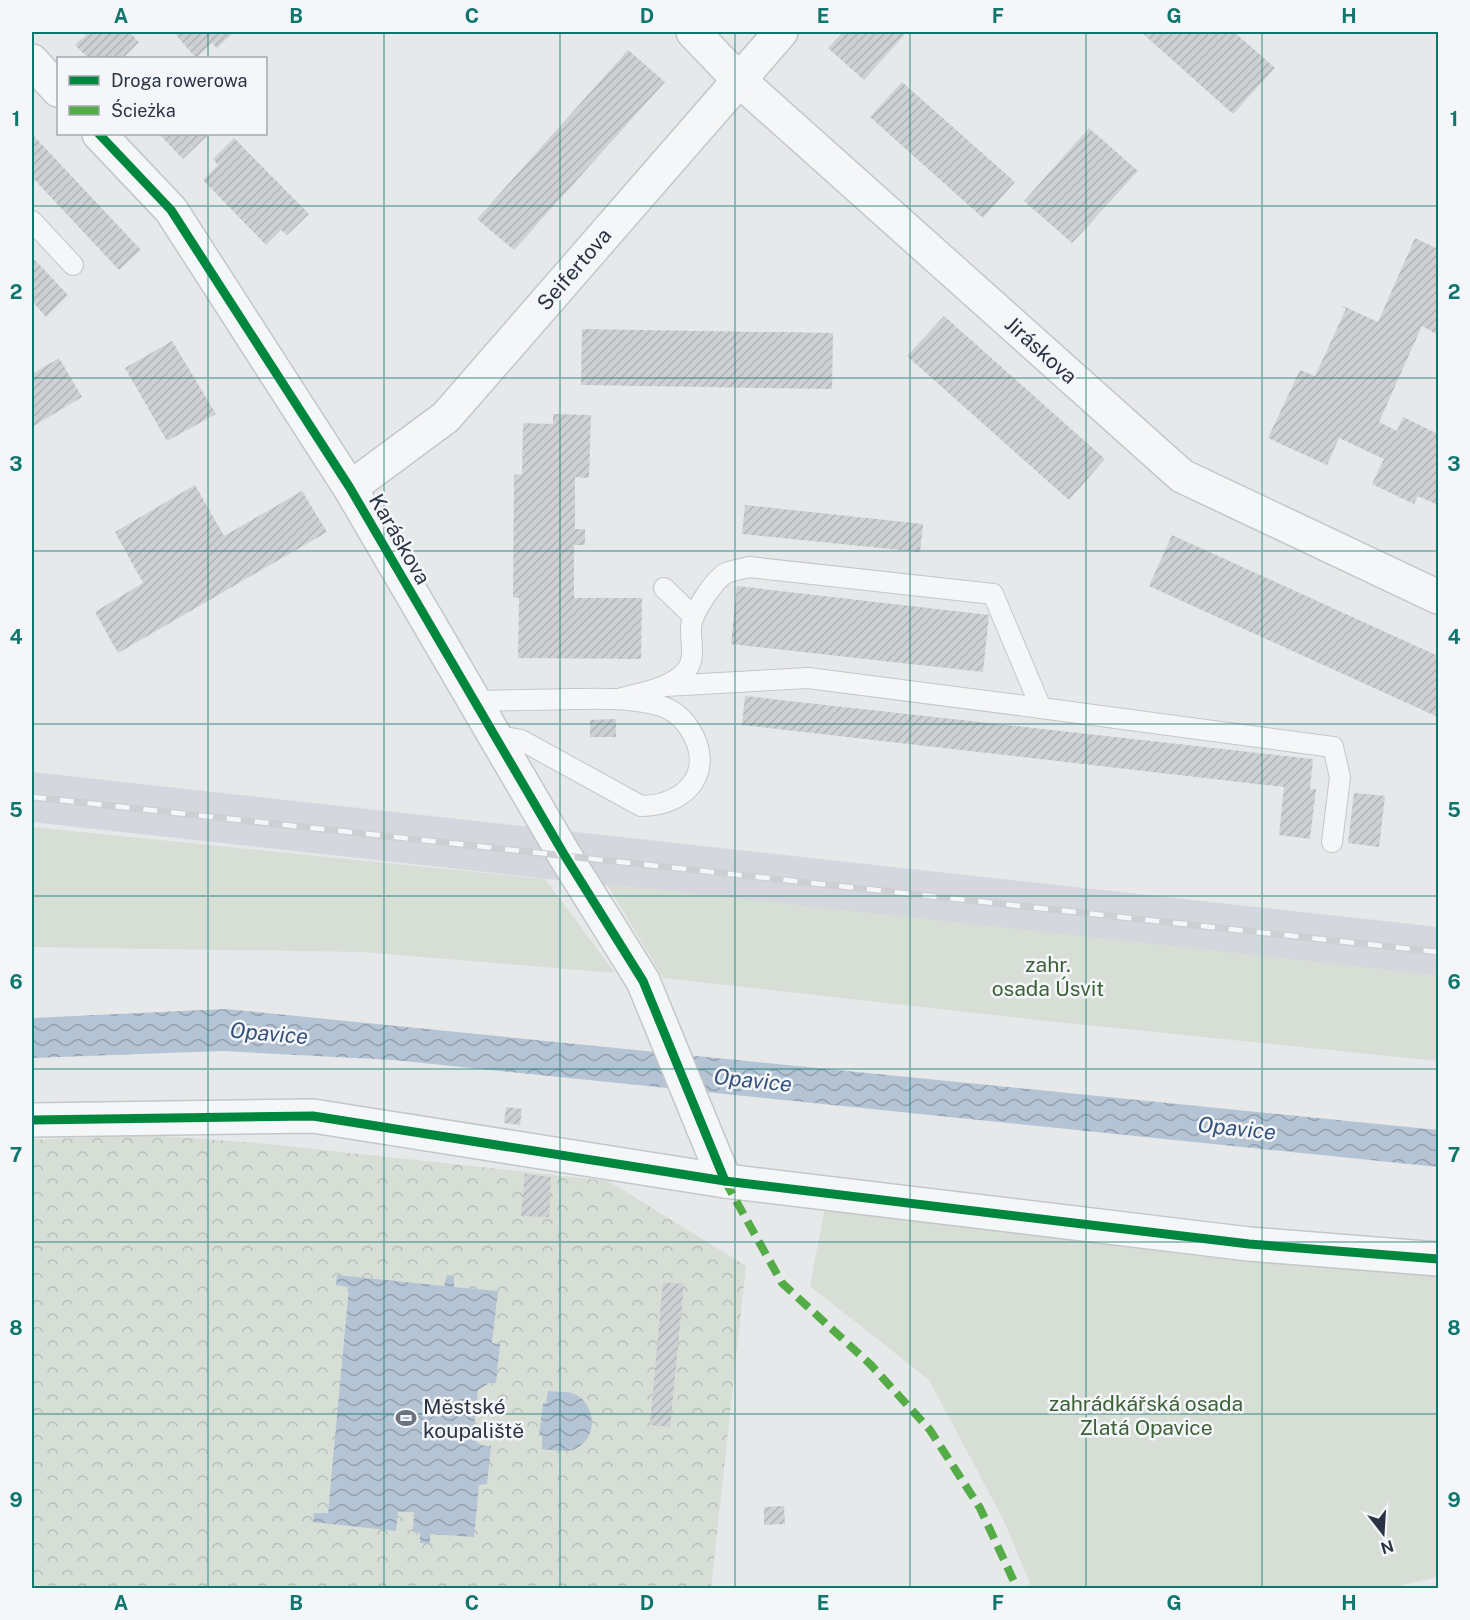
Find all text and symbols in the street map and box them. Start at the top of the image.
text: A [114,4,128,28]
text: B [289,4,303,28]
text: C [465,4,479,28]
text: D [640,4,654,28]
text: E [817,4,829,28]
text: F [992,4,1004,28]
text: G [1166,4,1182,28]
text: H [1341,4,1357,28]
legend [57,57,267,135]
text: Droga rowerowa [111,70,247,91]
text: Ścieżka [111,99,176,121]
text: 1 [12,107,20,131]
text: 1 [1450,107,1458,131]
street label: Seifertova [532,223,616,315]
text: 2 [10,280,22,304]
text: 2 [1448,280,1460,304]
street label: Jiráskova [1000,311,1082,389]
text: 3 [9,452,23,476]
text: 3 [1447,452,1461,476]
street label: Karáskova [364,489,436,589]
text: 4 [9,625,23,649]
text: 4 [1447,625,1461,649]
text: 5 [9,798,23,822]
text: 5 [1447,798,1461,822]
park label: zahr. osada Úsvit [992,952,1104,1001]
text: 6 [9,970,23,994]
text: 6 [1447,970,1461,994]
water label: Opavice [229,1017,309,1049]
water label: Opavice [713,1063,793,1097]
water label: Opavice [1197,1111,1277,1145]
text: 7 [10,1143,22,1167]
text: 7 [1448,1143,1460,1167]
text: 8 [9,1316,23,1340]
text: 8 [1447,1316,1461,1340]
park label: zahrádkářská osada Zlatá Opavice [1049,1391,1243,1440]
place label: Městské koupaliště [423,1394,524,1443]
sports icon: Městské koupaliště [394,1406,418,1430]
text: 9 [9,1488,23,1512]
text: 9 [1447,1488,1461,1512]
north arrow [1353,1503,1413,1563]
text: N [1378,1536,1396,1558]
text: A [114,1591,128,1615]
text: B [289,1591,303,1615]
text: C [465,1591,479,1615]
text: D [640,1591,654,1615]
text: E [817,1591,829,1615]
text: F [992,1591,1004,1615]
text: G [1166,1591,1182,1615]
text: H [1341,1591,1357,1615]

